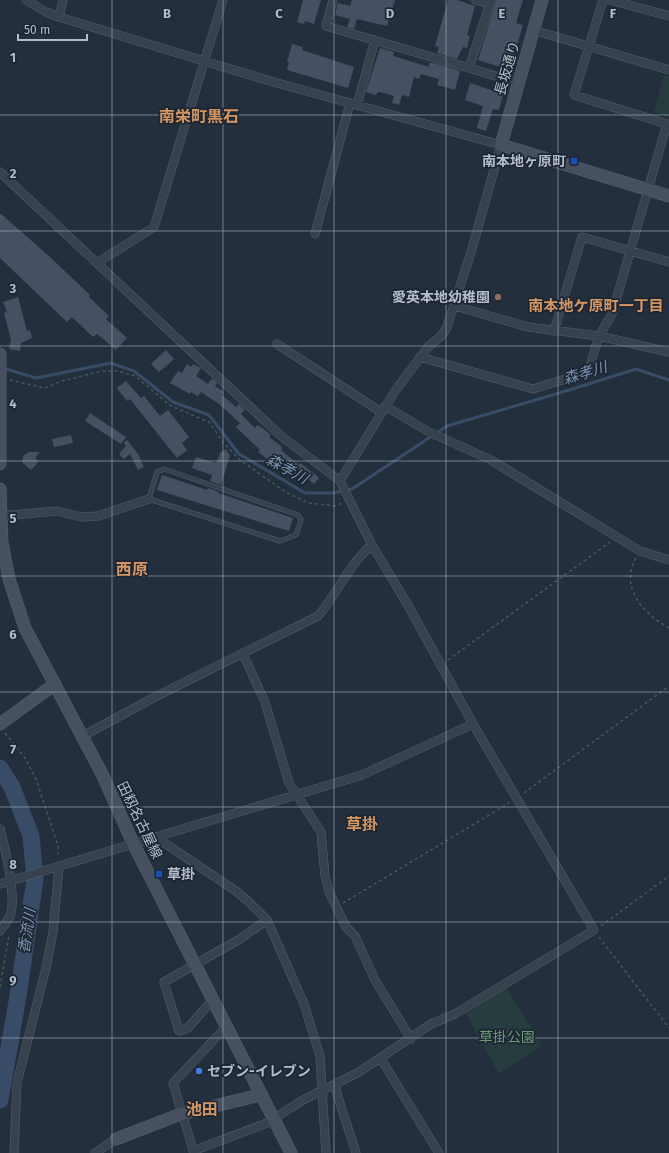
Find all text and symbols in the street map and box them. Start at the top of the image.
text: B [163,6,171,21]
text: C [275,6,283,21]
text: D [386,6,395,21]
text: E [499,6,506,21]
text: F [610,6,617,21]
scale bar [18,16,87,42]
text: 50 m [24,23,50,37]
street label: 長坂通り [492,39,523,97]
text: 1 [10,50,16,65]
district label: 南栄町黒石 [159,107,239,126]
place label: 南本地ヶ原町 [482,153,566,170]
marker: 南本地ヶ原町 [569,156,579,166]
text: 2 [10,166,17,181]
text: 3 [9,281,17,296]
place label: 愛英本地幼稚園 [392,289,490,306]
marker: 愛英本地幼稚園 [493,292,503,302]
district label: 南本地ケ原町一丁目 [528,297,664,315]
water label: 森孝川 [561,357,611,388]
text: 4 [9,396,17,411]
water label: 森孝川 [263,450,313,489]
text: 5 [10,511,17,526]
district label: 西原 [116,560,148,579]
text: 6 [9,627,17,642]
text: 7 [10,742,16,757]
street label: 田籾名古屋線 [113,779,166,862]
district label: 草掛 [346,815,378,834]
text: 8 [9,857,17,872]
place label: 草掛 [167,866,195,883]
marker: 草掛 [154,869,164,879]
water label: 香流川 [15,905,40,955]
text: 9 [9,973,17,988]
park label: 草掛公園 [479,1029,535,1046]
place label: セブン-イレブン [207,1063,311,1080]
marker: セブン-イレブン [194,1066,204,1076]
district label: 池田 [186,1100,218,1119]

